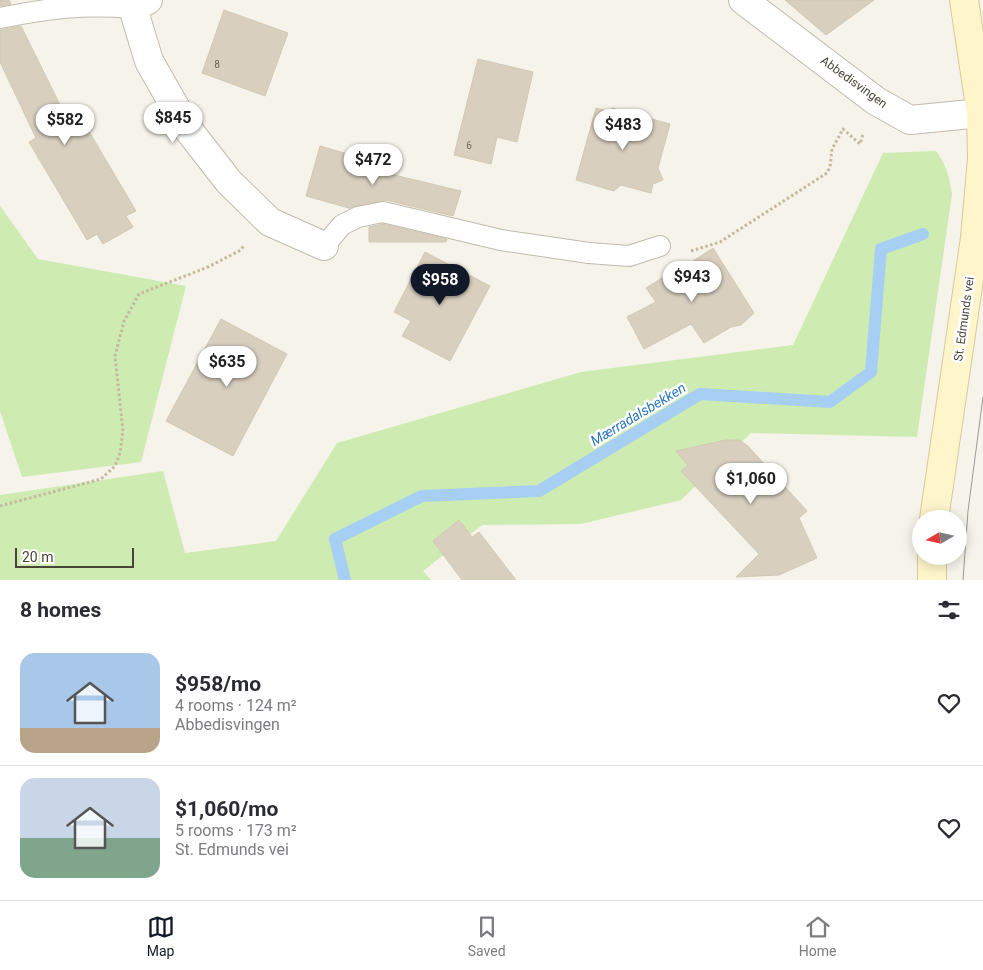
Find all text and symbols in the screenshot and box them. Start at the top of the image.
street label: Abbedisvingen [818,53,890,111]
house number: 8 [214,59,220,70]
pin: $845 [143,102,203,144]
pin: $582 [35,104,95,146]
text: $845 [155,108,191,127]
pin: $483 [593,108,653,151]
text: $582 [47,110,83,129]
text: $483 [605,115,641,134]
house number: 6 [466,140,472,151]
pin: $472 [343,144,403,186]
text: $472 [355,150,391,169]
pin: $943 [662,260,722,303]
pin: $958 [410,264,470,306]
text: $943 [674,267,710,286]
text: $958 [422,270,458,289]
street label: St. Edmunds vei [951,276,977,362]
pin: $635 [197,346,257,388]
text: $635 [209,352,245,371]
water label: Mærradalsbekken [588,379,688,449]
pin: $1,060 [710,462,792,505]
text: $1,060 [726,469,776,488]
north arrow [912,510,968,565]
map controls [912,510,967,565]
scale bar [15,545,134,568]
text: 20 m [22,549,54,565]
icon: filters [935,596,963,624]
text: 8 homes [20,598,101,622]
text: $958/mo [175,672,261,696]
icon: home [60,673,120,733]
icon: heart [935,689,963,717]
text: 4 rooms · 124 m² [175,696,297,715]
text: Abbedisvingen [175,715,280,734]
text: $1,060/mo [175,797,278,821]
icon: home [60,798,120,858]
icon: heart [935,814,963,842]
text: 5 rooms · 173 m² [175,821,297,840]
text: St. Edmunds vei [175,840,289,859]
tab: Map [147,913,175,959]
tab: Saved [468,913,506,959]
tab: Home [799,913,836,959]

